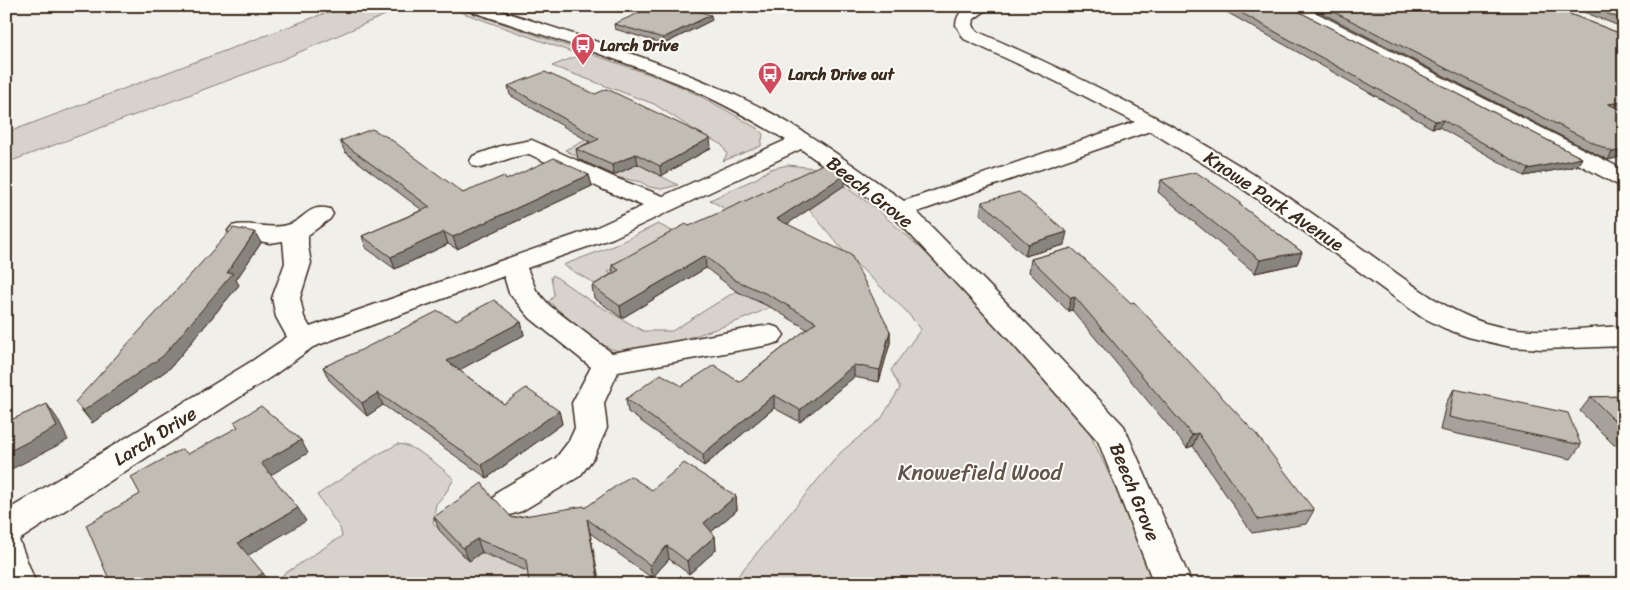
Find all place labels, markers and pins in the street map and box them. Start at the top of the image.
place label: Larch Drive [600,31,679,60]
bus stop icon: Larch Drive [570,32,596,66]
place label: Larch Drive out [788,60,895,89]
bus stop icon: Larch Drive out [757,61,783,95]

